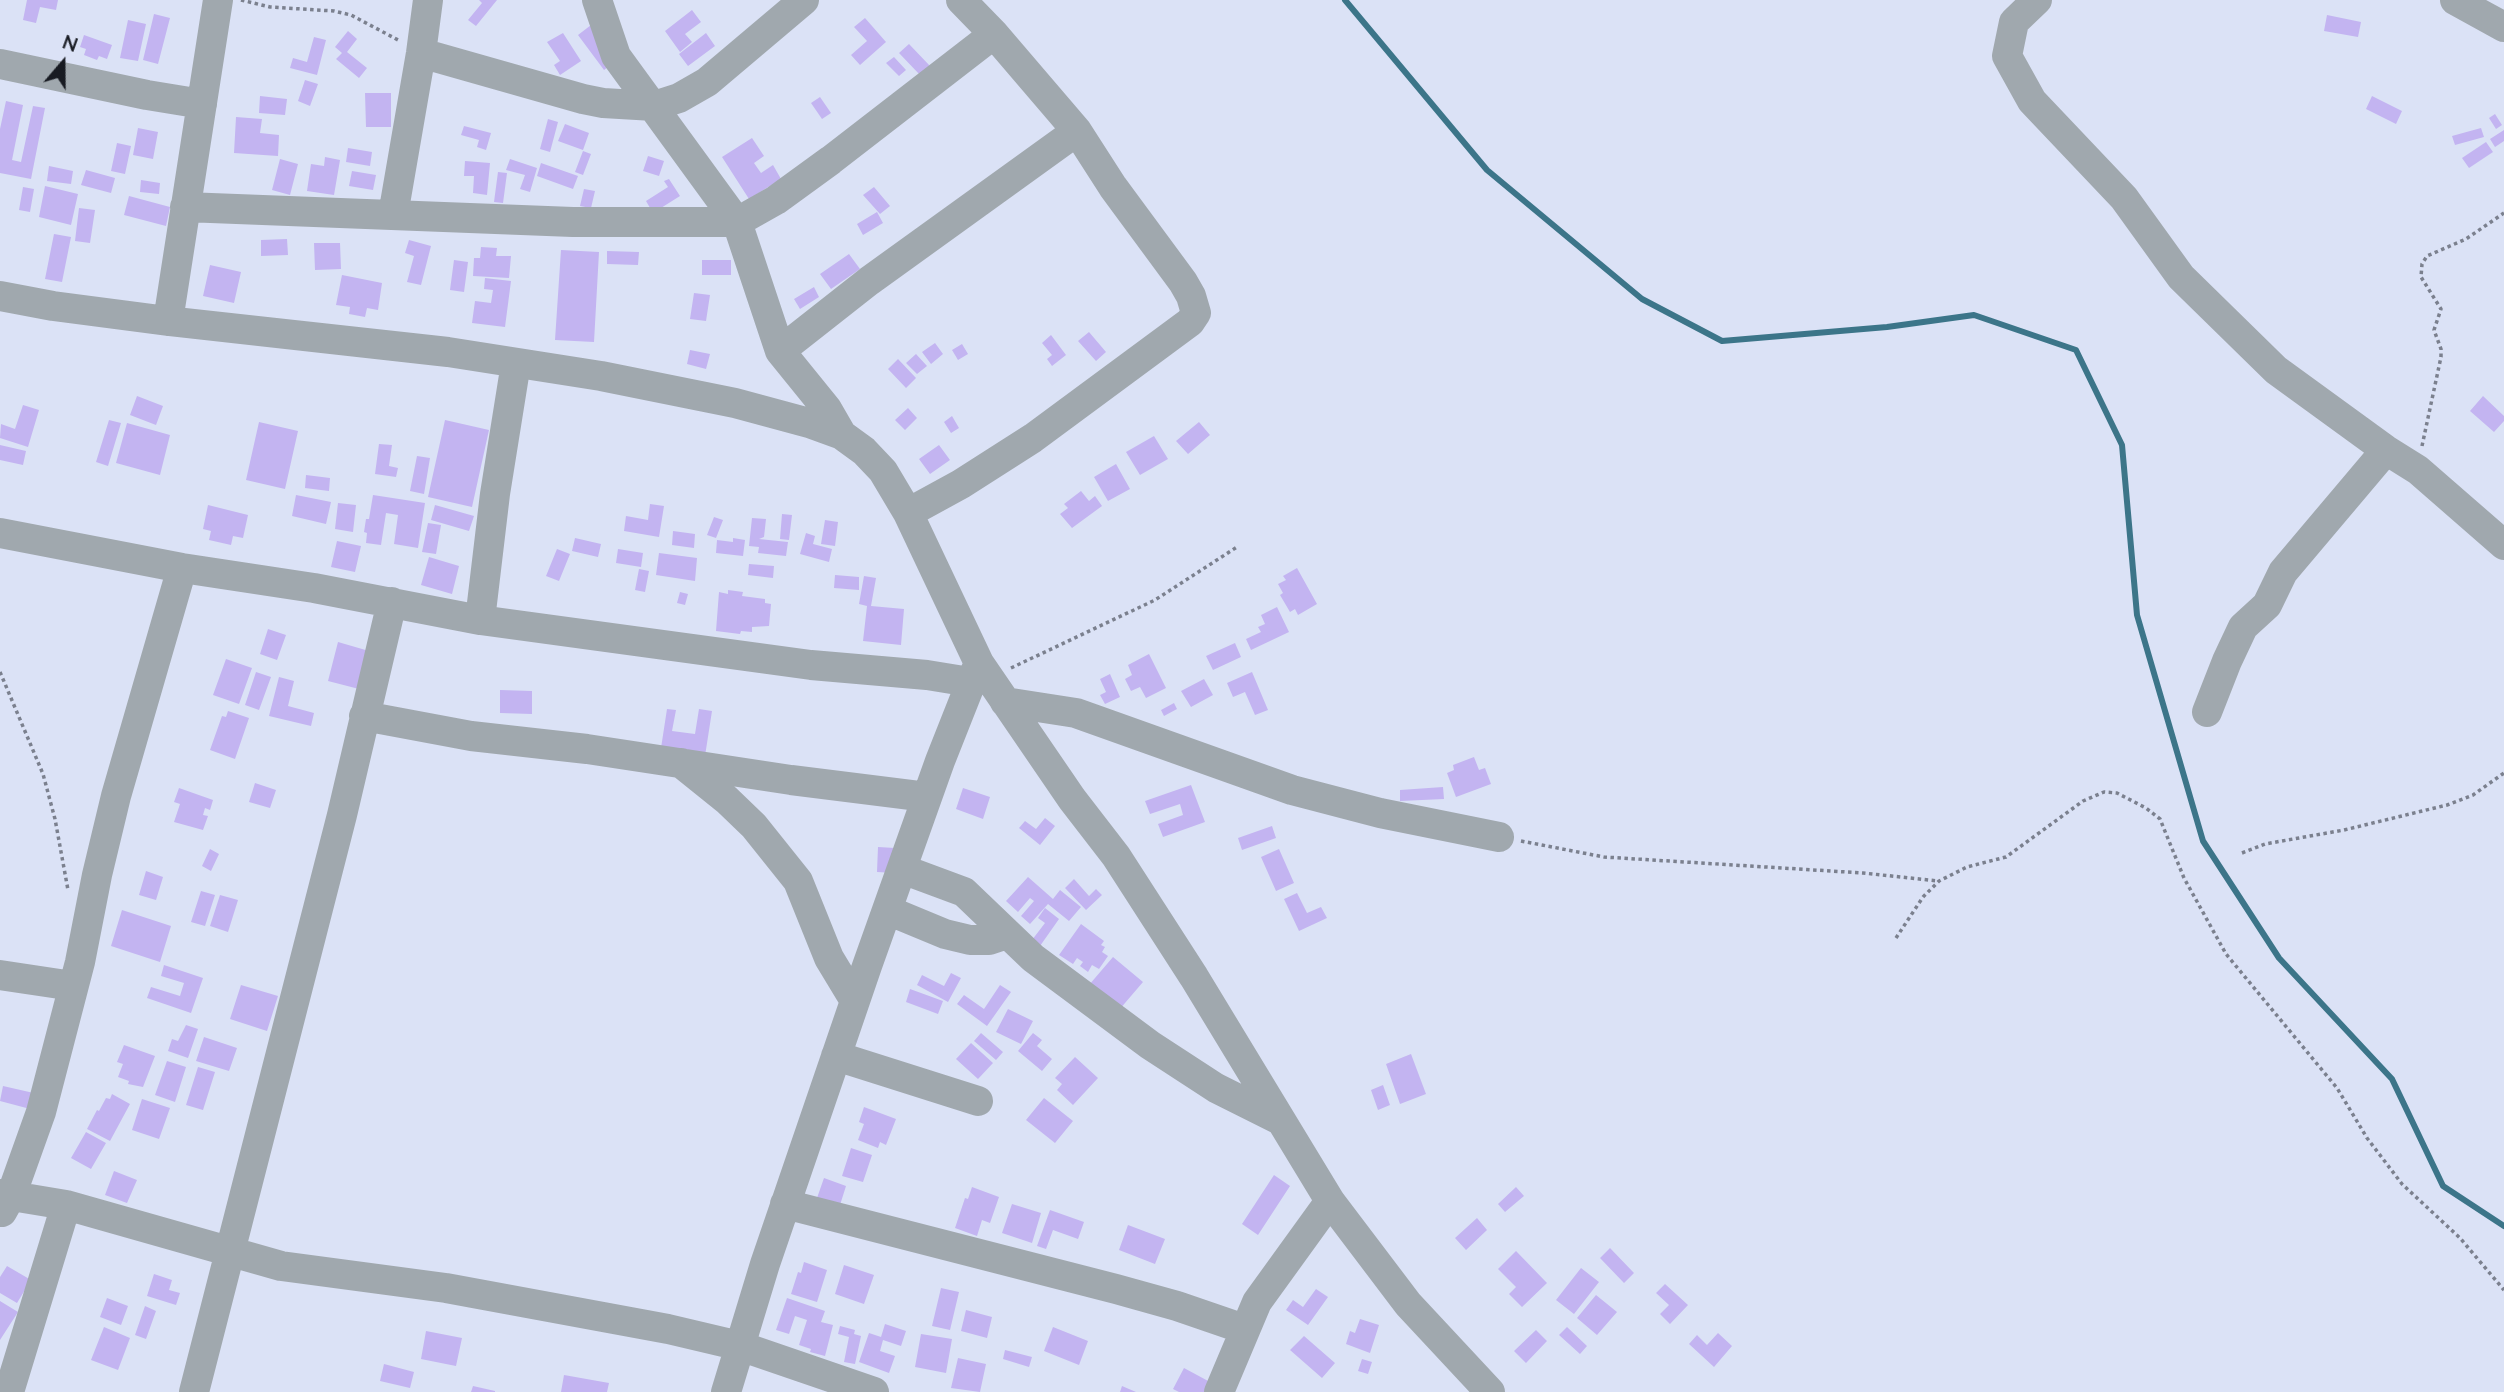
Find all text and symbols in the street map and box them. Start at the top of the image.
north arrow [28,28,98,98]
text: N [60,29,81,56]

